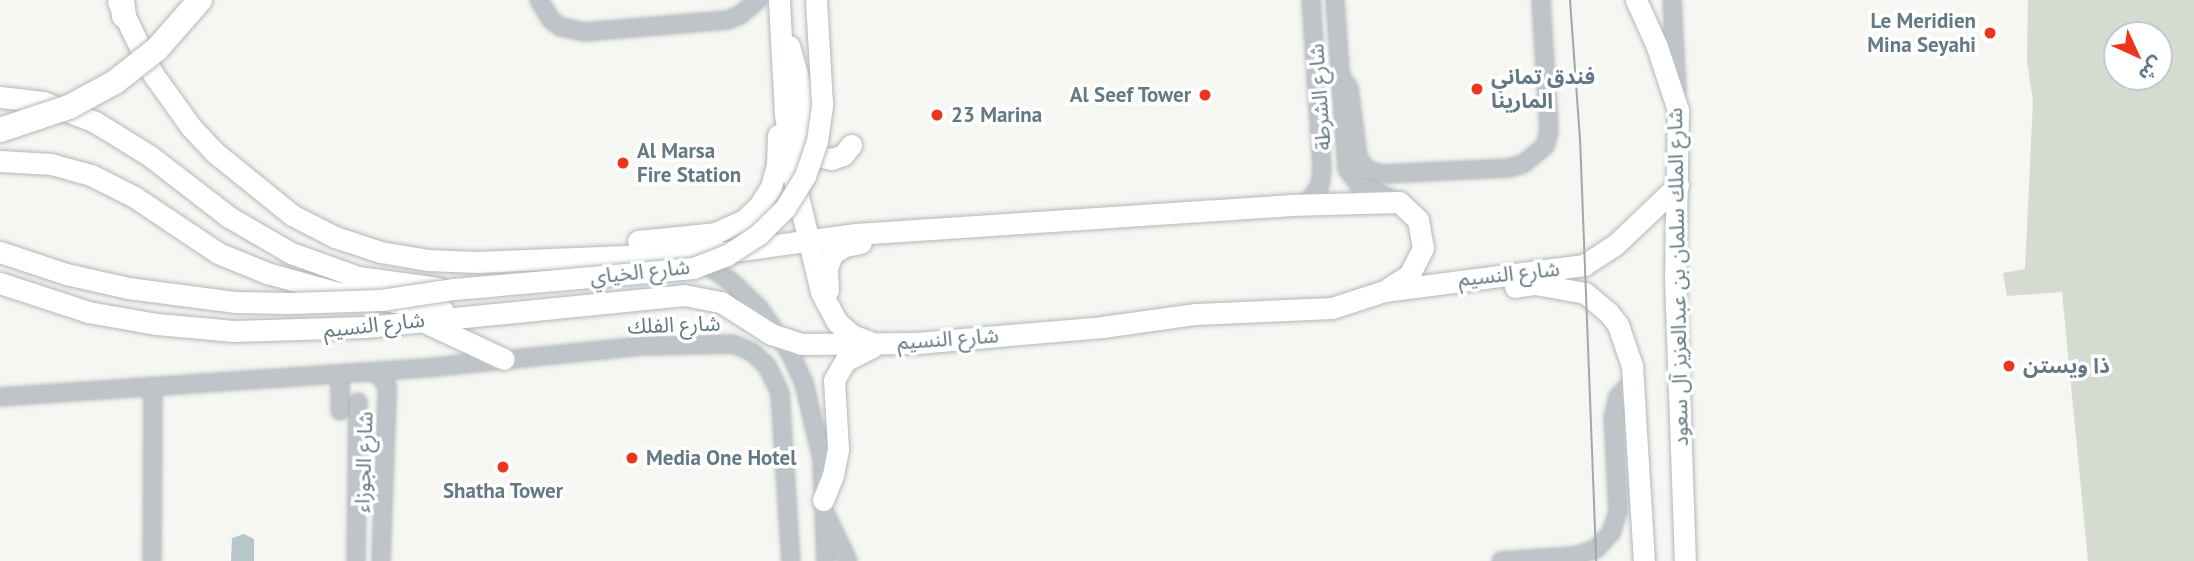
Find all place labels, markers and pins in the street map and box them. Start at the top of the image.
place label: Le Meridien Mina Seyahi [1867,8,1976,58]
marker: Le Meridien Mina Seyahi [1982,25,1998,41]
place label: فندق تماني المارينا [1491,64,1595,114]
marker: فندق تماني المارينا [1469,81,1485,97]
place label: Al Seef Tower [1069,82,1191,108]
marker: Al Seef Tower [1197,87,1213,103]
place label: 23 Marina [951,102,1042,128]
marker: 23 Marina [929,107,945,123]
place label: Al Marsa Fire Station [637,138,741,188]
marker: Al Marsa Fire Station [615,155,631,171]
place label: ذا ويستن [2023,353,2110,379]
marker: ذا ويستن [2001,358,2017,374]
place label: Media One Hotel [646,445,797,471]
marker: Media One Hotel [624,450,640,466]
marker: Shatha Tower [495,459,511,475]
place label: Shatha Tower [443,478,563,504]

